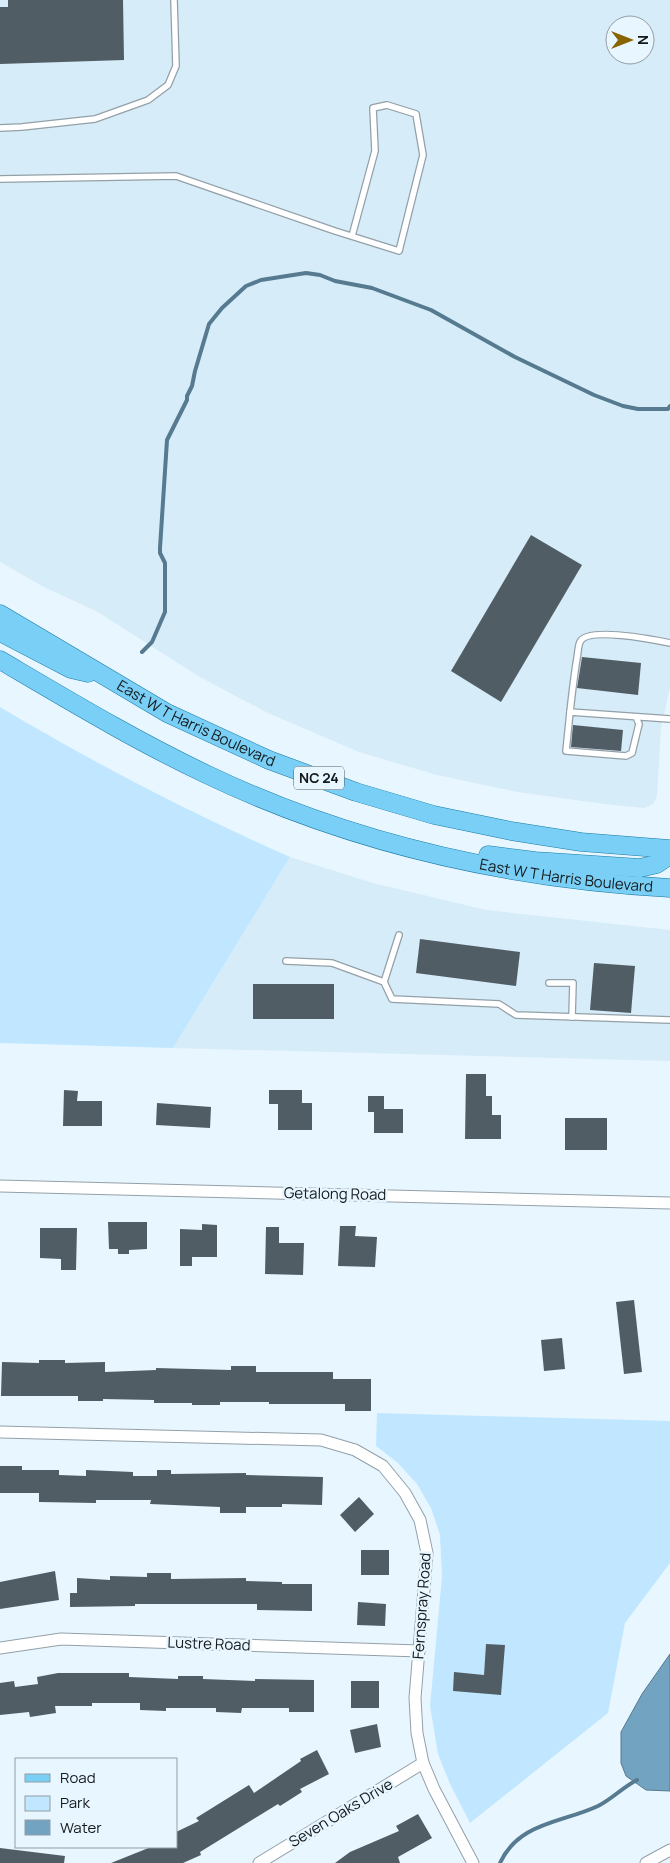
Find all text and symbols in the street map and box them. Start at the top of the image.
north arrow [605,15,655,65]
text: N [634,35,653,45]
street label: East W T Harris Boulevard [113,675,278,771]
road number: NC 24 [294,766,344,790]
street label: East W T Harris Boulevard [478,853,654,897]
street label: Getalong Road [284,1182,386,1205]
street label: Fernspray Road [407,1552,436,1660]
street label: Lustre Road [167,1632,251,1655]
legend [15,1758,178,1848]
text: Road [60,1767,96,1788]
street label: Seven Oaks Drive [285,1773,397,1852]
text: Park [60,1792,90,1813]
text: Water [60,1817,102,1838]

